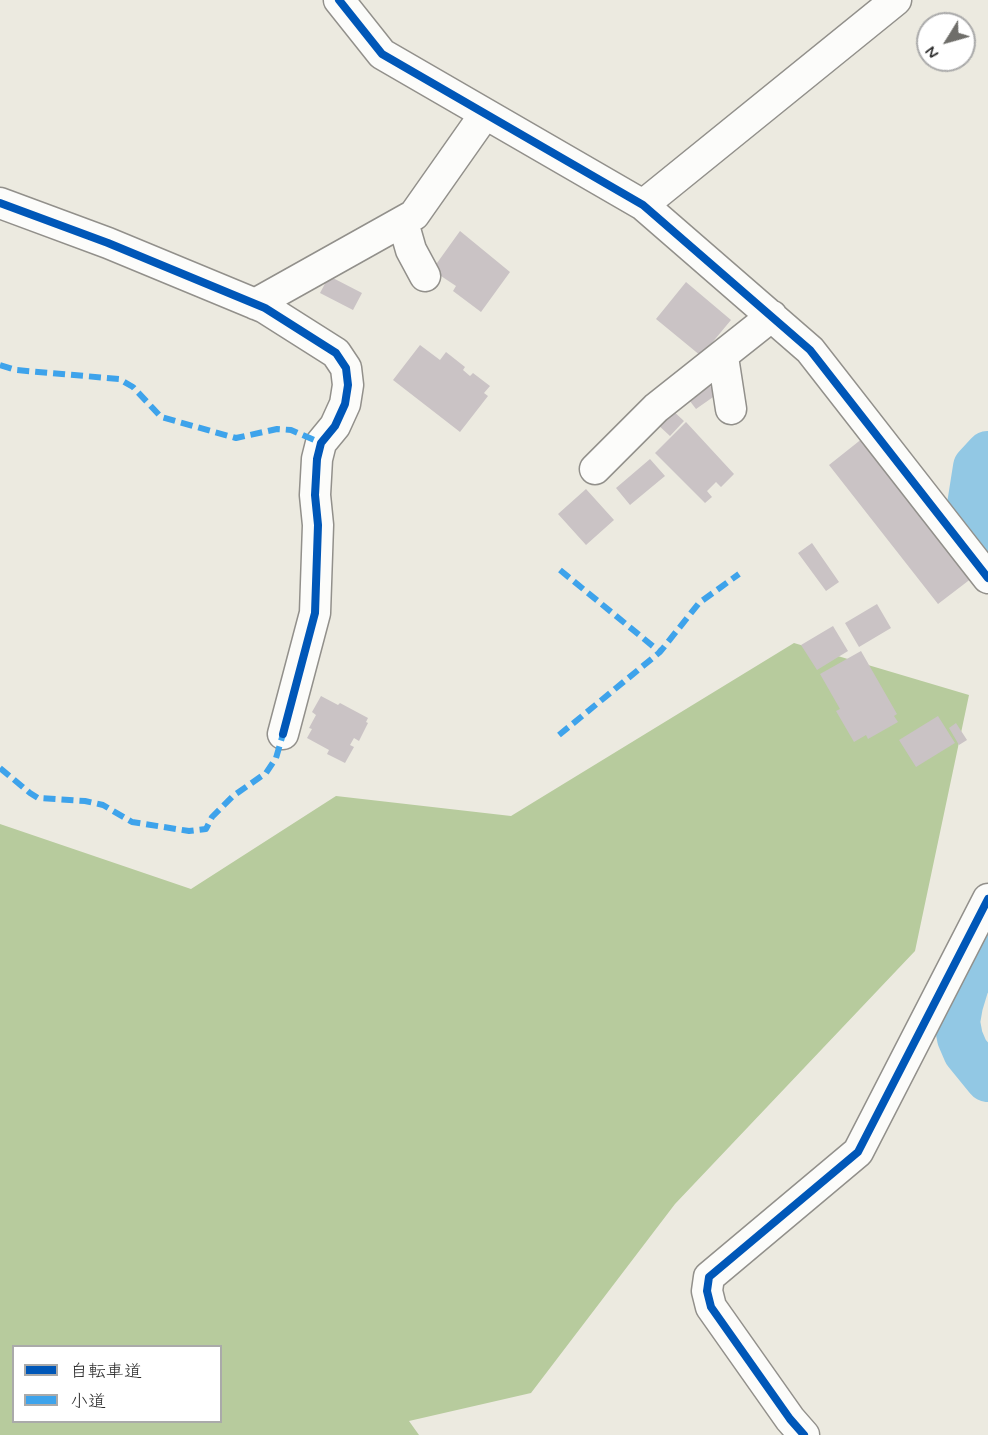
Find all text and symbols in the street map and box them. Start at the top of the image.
north arrow [916,12,976,72]
text: N [921,41,944,63]
legend [12,1345,222,1423]
text: 自転車道 [70,1360,142,1384]
text: 小道 [70,1390,106,1414]

